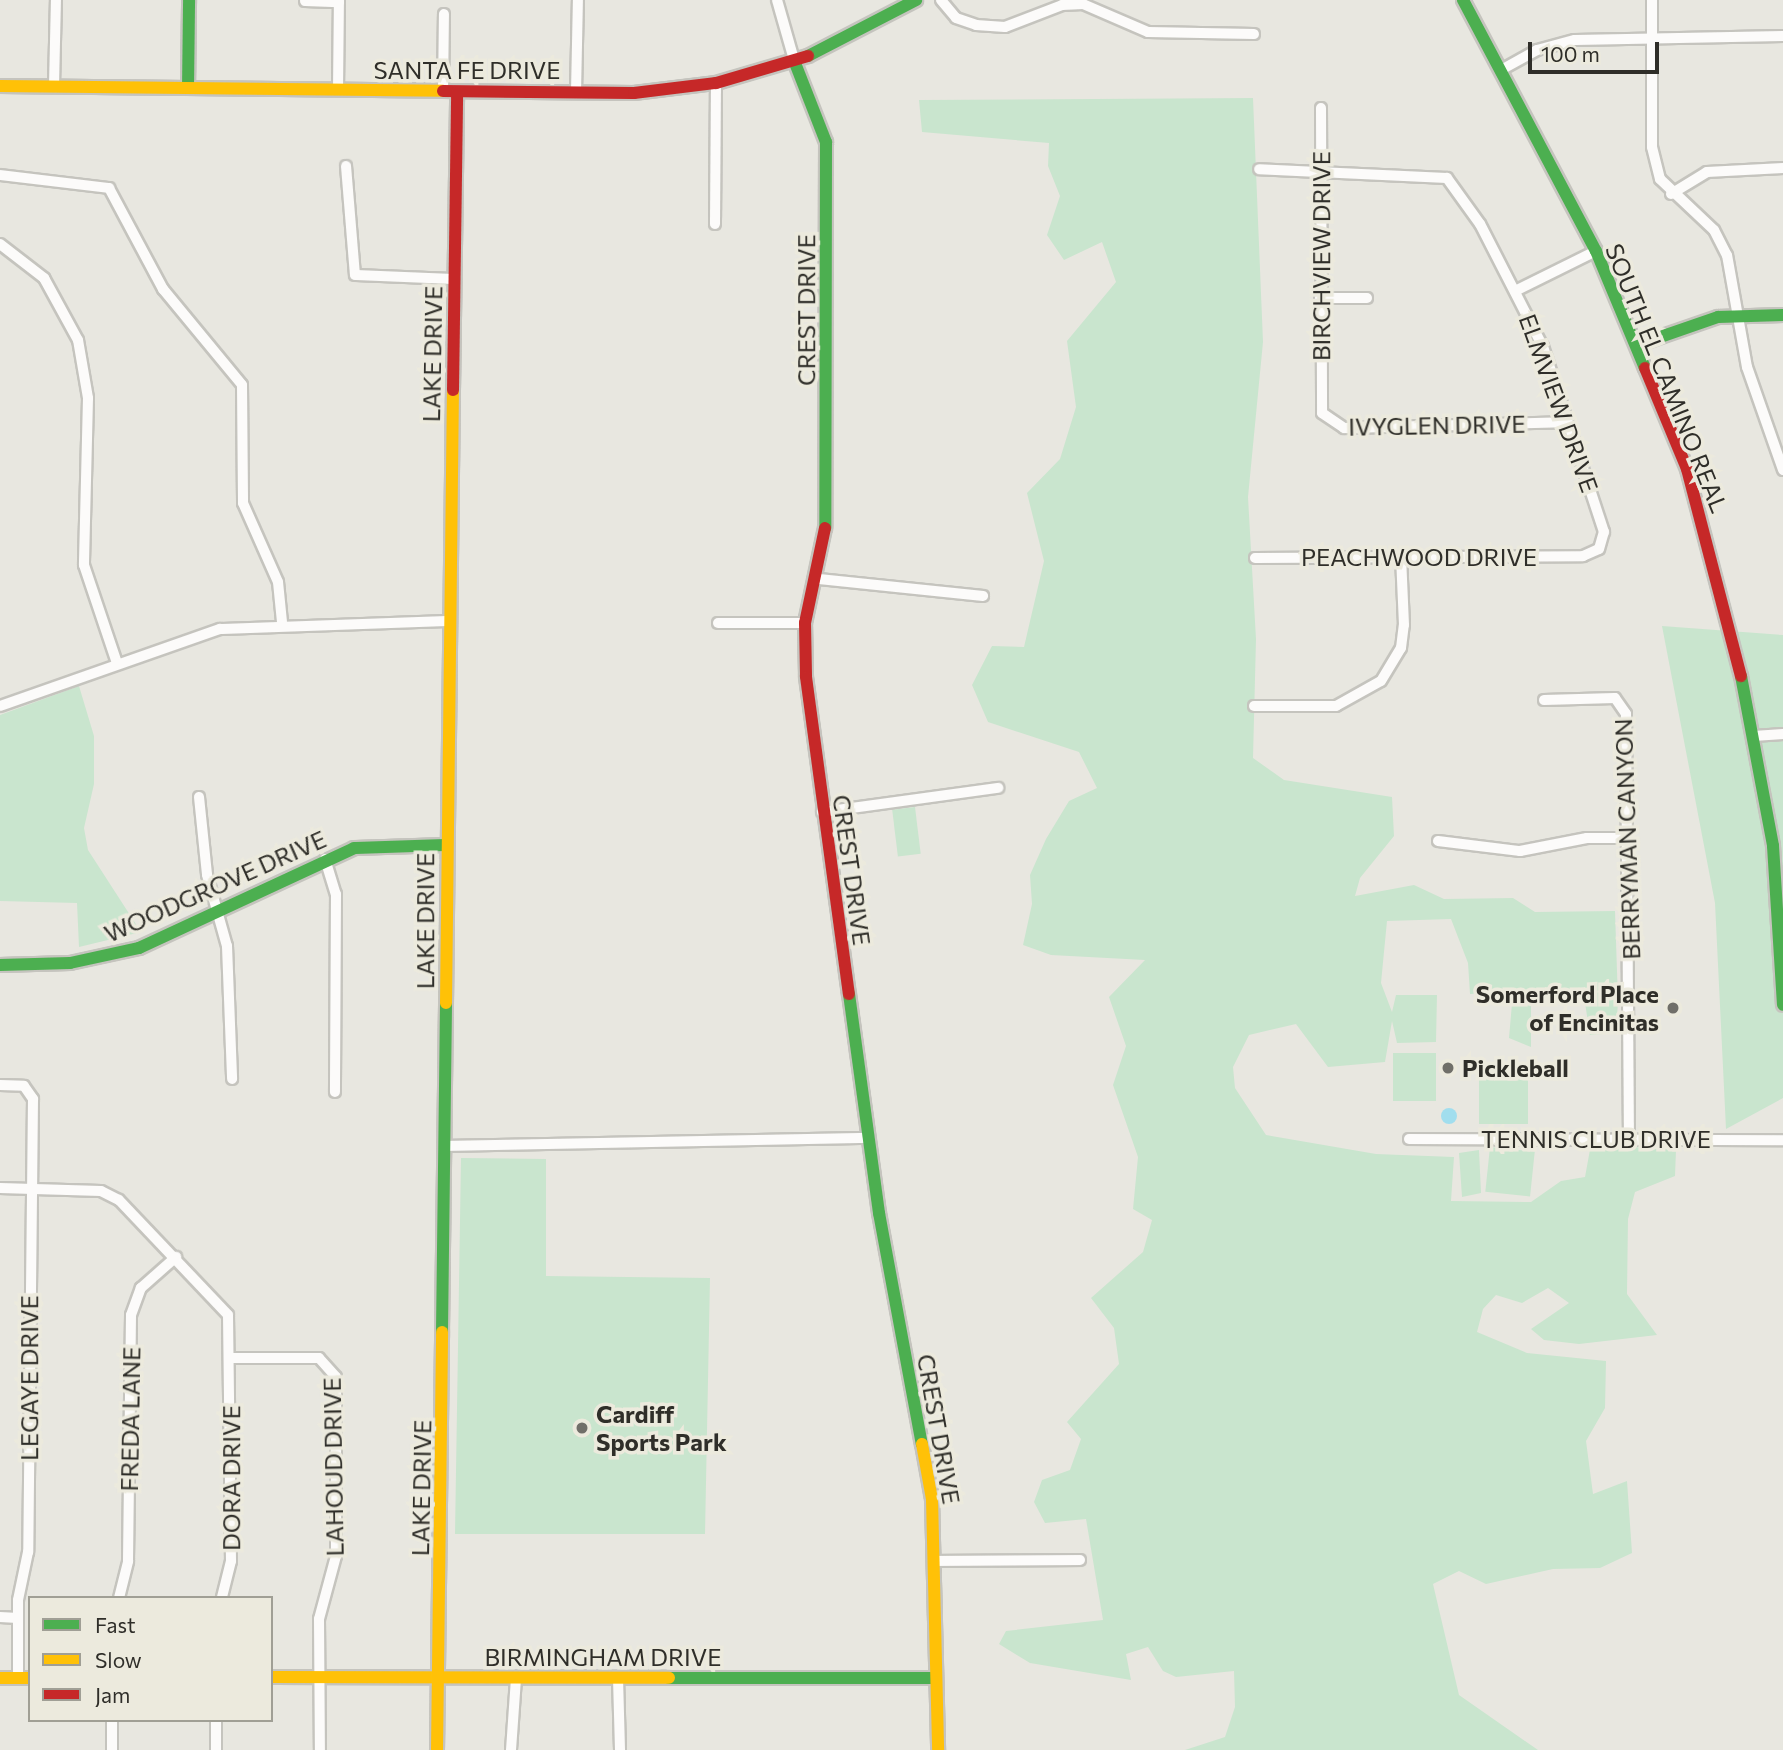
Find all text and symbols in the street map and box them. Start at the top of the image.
scale bar [1531,28,1662,72]
text: 100 m [1541,41,1600,66]
street label: SANTA FE DRIVE [374,56,560,84]
street label: BIRCHVIEW DRIVE [1307,151,1335,361]
street label: CREST DRIVE [792,234,820,386]
street label: SOUTH EL CAMINO REAL [1600,239,1734,517]
street label: LAKE DRIVE [416,286,448,422]
street label: ELMVIEW DRIVE [1513,310,1605,496]
street label: IVYGLEN DRIVE [1348,409,1526,441]
street label: PEACHWOOD DRIVE [1301,543,1537,571]
street label: BERRYMAN CANYON [1608,718,1646,960]
street label: CREST DRIVE [827,793,877,947]
street label: WOODGROVE DRIVE [100,824,330,948]
street label: LAKE DRIVE [411,853,439,989]
place label: Somerford Place of Encinitas [1476,980,1659,1036]
marker: Somerford Place of Encinitas [1665,1000,1681,1016]
place label: Pickleball [1462,1054,1569,1082]
marker: Pickleball [1440,1060,1456,1076]
street label: TENNIS CLUB DRIVE [1481,1125,1711,1153]
street label: LEGAYE DRIVE [15,1295,43,1461]
street label: FREDA LANE [114,1346,146,1492]
street label: CREST DRIVE [912,1352,966,1506]
street label: LAHOUD DRIVE [317,1377,349,1557]
place label: Cardiff Sports Park [596,1400,727,1456]
street label: DORA DRIVE [217,1405,245,1551]
street label: LAKE DRIVE [405,1420,437,1556]
marker: Cardiff Sports Park [574,1420,590,1436]
legend [28,1596,273,1722]
text: Fast [95,1612,136,1637]
street label: BIRMINGHAM DRIVE [485,1643,721,1671]
text: Slow [95,1647,142,1672]
text: Jam [95,1682,130,1707]

